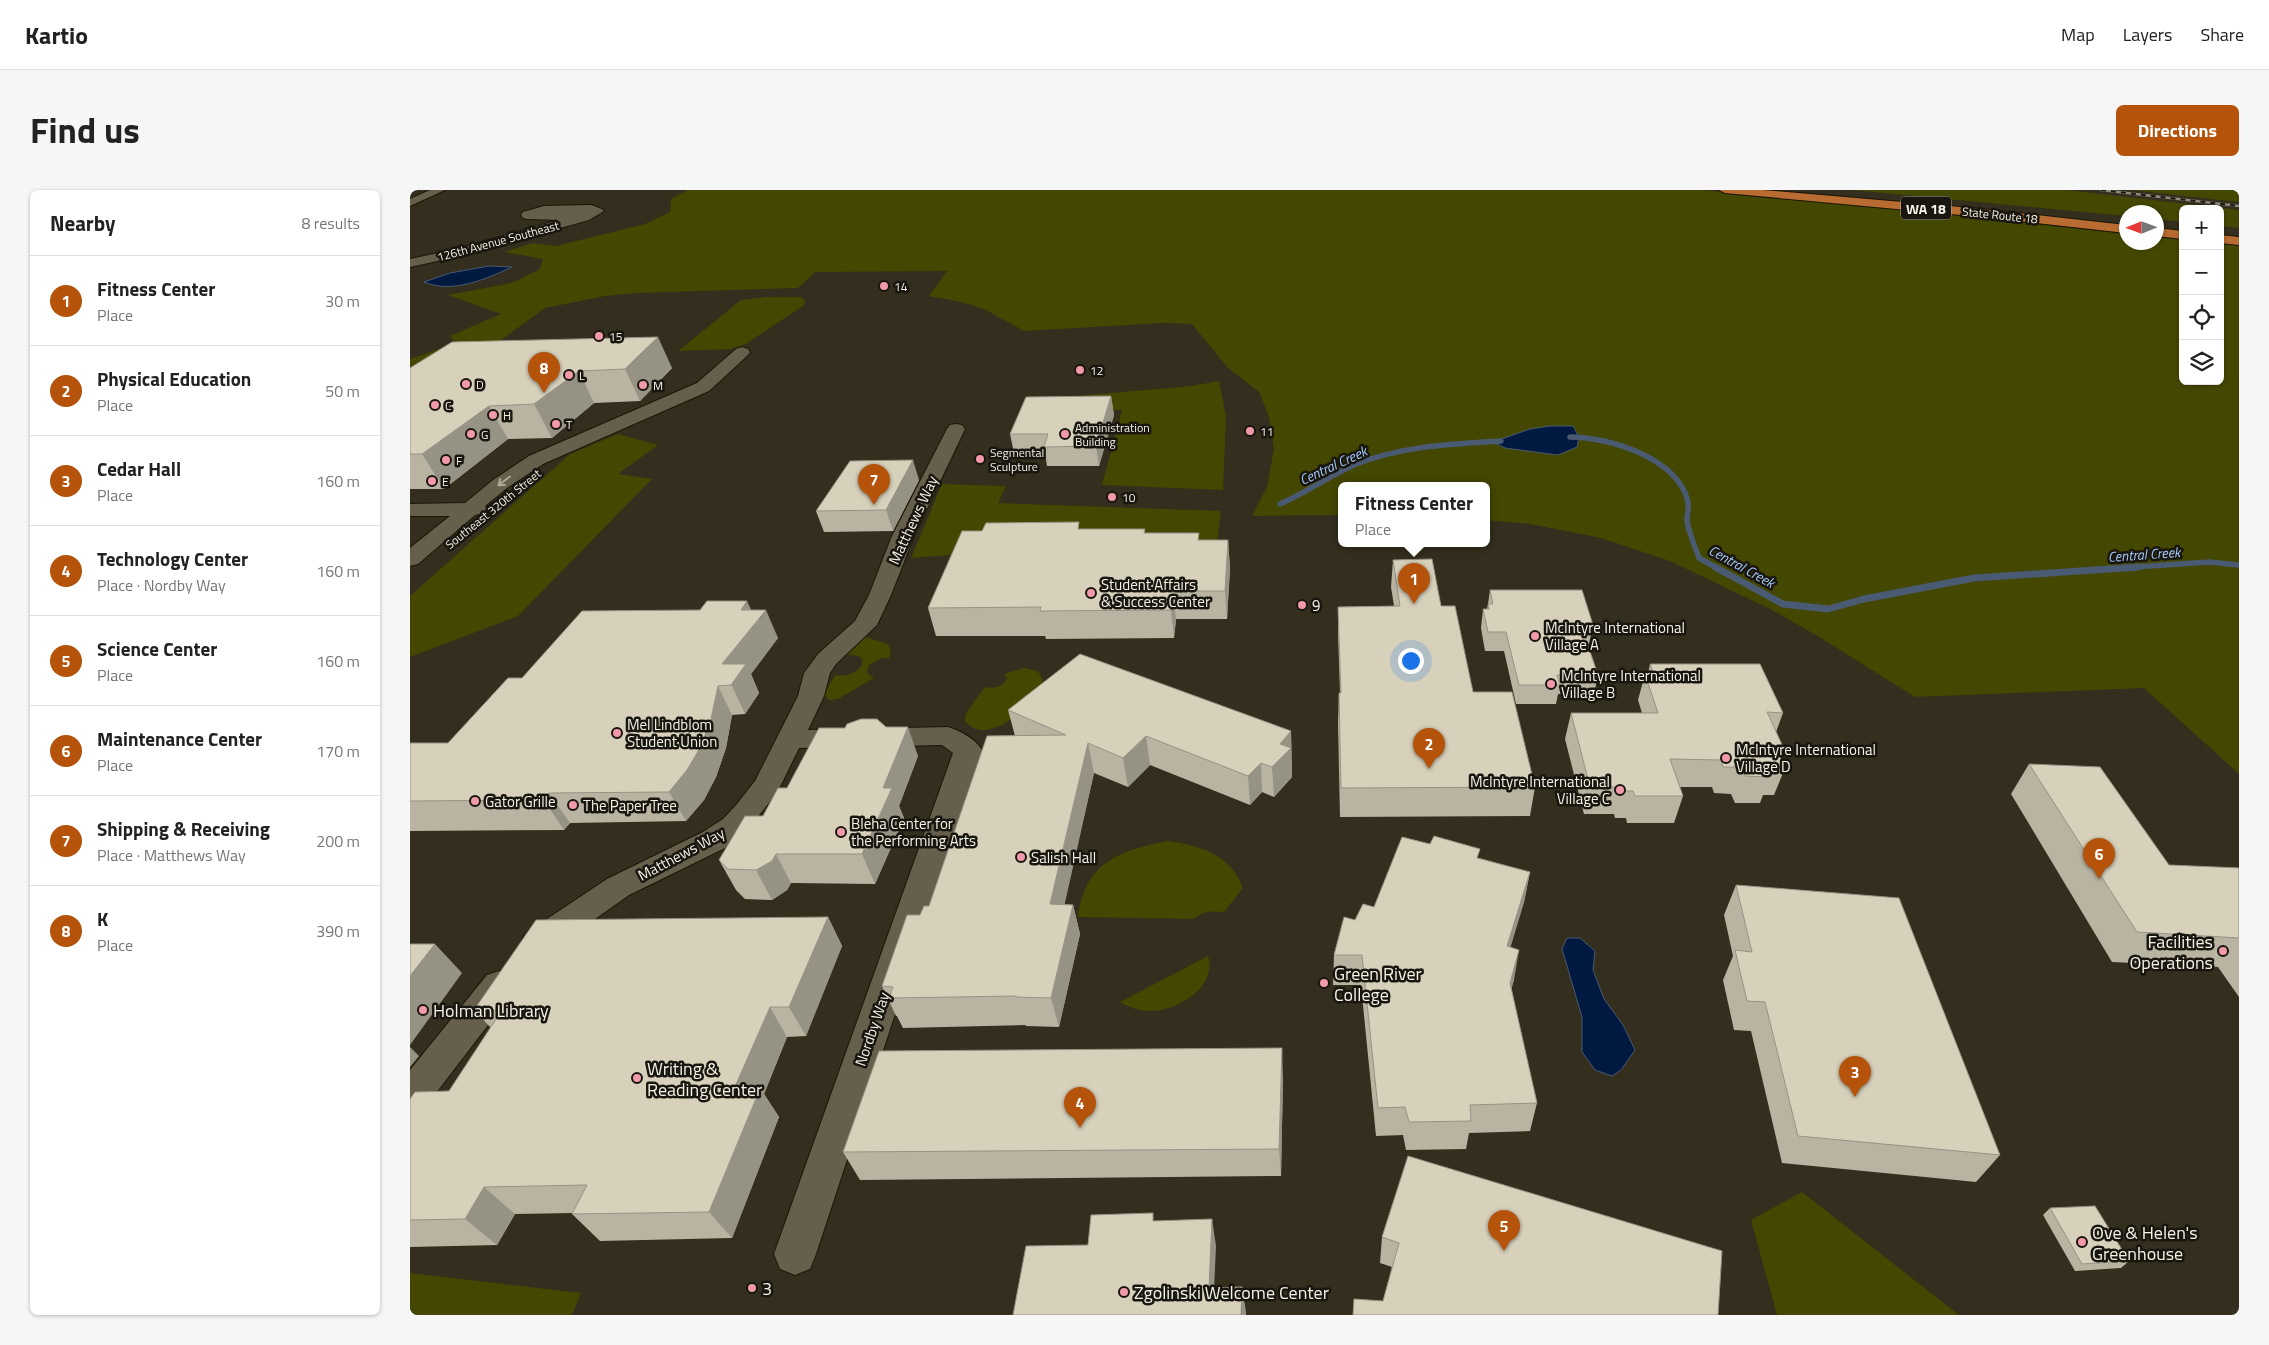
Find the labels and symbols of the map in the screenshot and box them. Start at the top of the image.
road number: WA 18 [1901,197,1951,220]
street label: State Route 18 [1961,202,2039,228]
north arrow [2119,205,2164,250]
street label: 126th Avenue Southeast [435,215,562,266]
place label: 14 [894,277,908,296]
marker: 14 [878,280,890,292]
place label: 15 [609,327,623,346]
marker: 15 [593,330,605,342]
pin: 8 [528,352,560,393]
place label: 12 [1090,361,1103,380]
marker: 12 [1074,364,1086,376]
place label: L [579,366,585,385]
marker: L [563,369,575,381]
place label: D [476,375,484,394]
place label: M [653,376,663,395]
marker: D [460,378,472,390]
marker: M [637,379,649,391]
place label: C [445,396,452,415]
marker: C [429,399,441,411]
place label: H [503,406,511,425]
marker: H [487,409,499,421]
place label: T [566,415,573,434]
marker: T [550,418,562,430]
place label: Administration Building [1075,418,1150,451]
place label: 11 [1260,422,1273,441]
place label: G [481,425,488,444]
marker: 11 [1244,425,1256,437]
marker: G [465,428,477,440]
marker: Administration Building [1059,428,1071,440]
water label: Central Creek [1296,439,1372,490]
place label: Segmental Sculpture [990,443,1044,476]
place label: F [456,451,462,470]
marker: Segmental Sculpture [974,453,986,465]
marker: F [440,454,452,466]
street label: Southeast 320th Street [441,464,546,554]
pin: 7 [858,464,890,505]
place label: E [442,472,449,491]
street label: Matthews Way [882,472,944,568]
marker: E [426,475,438,487]
one-way arrow [498,475,511,486]
place label: 10 [1122,488,1136,507]
marker: 10 [1106,491,1118,503]
water label: Central Creek [1705,539,1780,594]
water label: Central Creek [2107,541,2183,567]
pin: 1 [1398,563,1430,604]
place label: Student Affairs & Success Center [1101,573,1210,613]
marker: Student Affairs & Success Center [1085,587,1097,599]
place label: 9 [1312,594,1320,617]
marker: 9 [1296,599,1308,611]
place label: McIntyre International Village A [1545,616,1685,656]
marker: McIntyre International Village A [1529,630,1541,642]
your location [1398,648,1424,674]
place label: McIntyre International Village B [1561,664,1701,704]
marker: McIntyre International Village B [1545,678,1557,690]
place label: Mel Lindblom Student Union [627,713,717,753]
marker: Mel Lindblom Student Union [611,727,623,739]
pin: 2 [1413,728,1445,769]
place label: McIntyre International Village D [1736,738,1876,778]
marker: McIntyre International Village D [1720,752,1732,764]
place label: McIntyre International Village C [1470,770,1610,810]
marker: McIntyre International Village C [1614,784,1626,796]
place label: Gator Grille [485,790,556,813]
place label: The Paper Tree [583,794,677,817]
marker: Gator Grille [469,795,481,807]
marker: The Paper Tree [567,799,579,811]
place label: Bleha Center for the Performing Arts [851,812,976,852]
street label: Matthews Way [633,821,729,887]
marker: Bleha Center for the Performing Arts [835,826,847,838]
pin: 6 [2083,838,2115,879]
place label: Salish Hall [1031,846,1096,869]
marker: Salish Hall [1015,851,1027,863]
place label: Facilities Operations [2129,928,2213,976]
marker: Facilities Operations [2217,945,2229,957]
place label: Green River College [1334,960,1422,1008]
marker: Green River College [1318,977,1330,989]
street label: Nordby Way [849,989,895,1069]
place label: Holman Library [433,997,549,1024]
marker: Holman Library [417,1004,429,1016]
place label: Writing & Reading Center [647,1055,762,1103]
pin: 3 [1839,1056,1871,1097]
marker: Writing & Reading Center [631,1072,643,1084]
pin: 4 [1064,1087,1096,1128]
pin: 5 [1488,1210,1520,1251]
place label: Ove & Helen's Greenhouse [2092,1219,2198,1267]
marker: Ove & Helen's Greenhouse [2076,1236,2088,1248]
place label: 3 [762,1275,772,1302]
place label: Zgolinski Welcome Center [1134,1279,1329,1306]
marker: 3 [746,1282,758,1294]
marker: Zgolinski Welcome Center [1118,1286,1130,1298]

